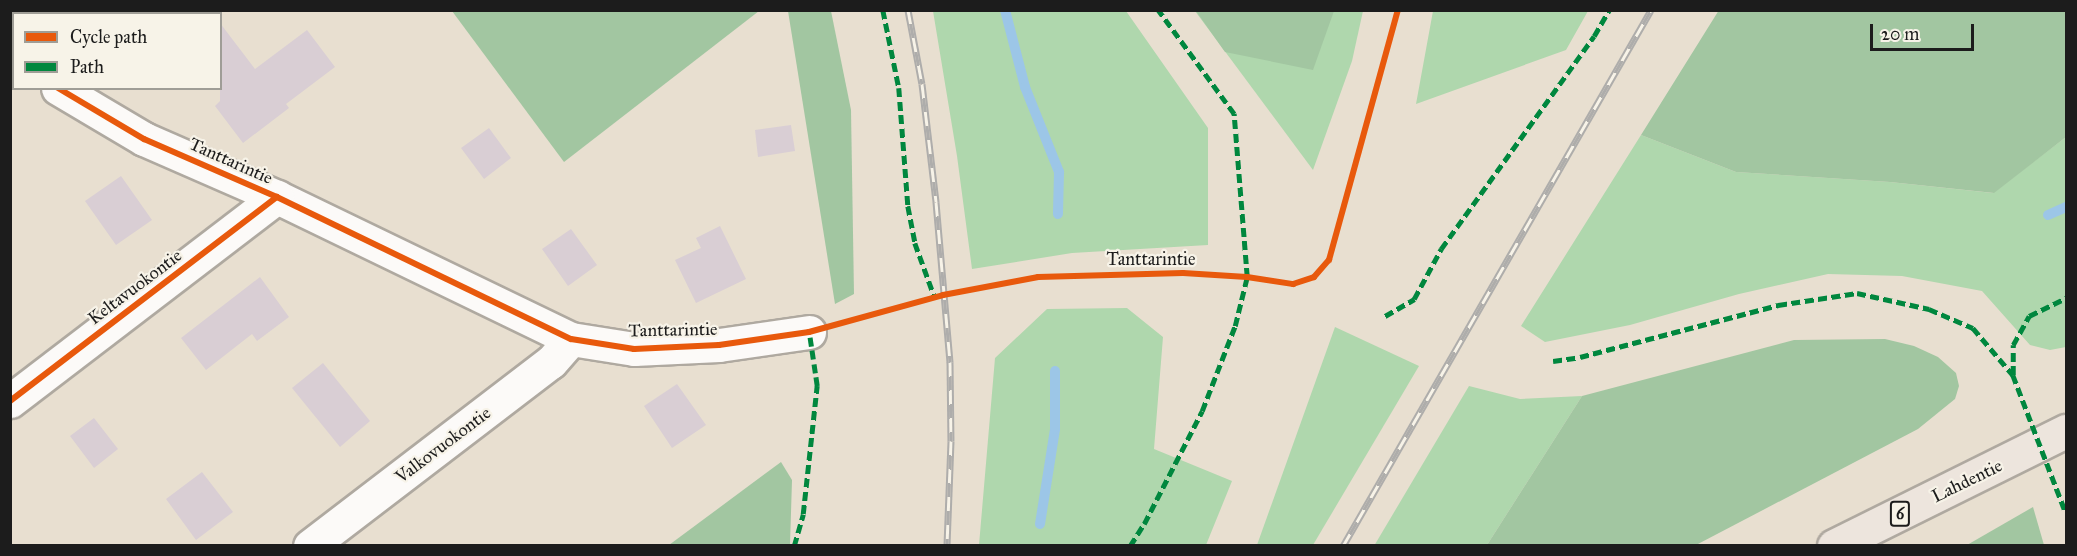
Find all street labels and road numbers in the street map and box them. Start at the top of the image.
street label: Tanttarintie [186,133,276,189]
street label: Keltavuokontie [84,245,186,329]
street label: Tanttarintie [1107,248,1195,270]
street label: Tanttarintie [628,318,718,342]
street label: Valkovuokontie [391,402,495,488]
street label: Lahdentie [1928,455,2006,507]
road number: 6 [1890,501,1910,527]

